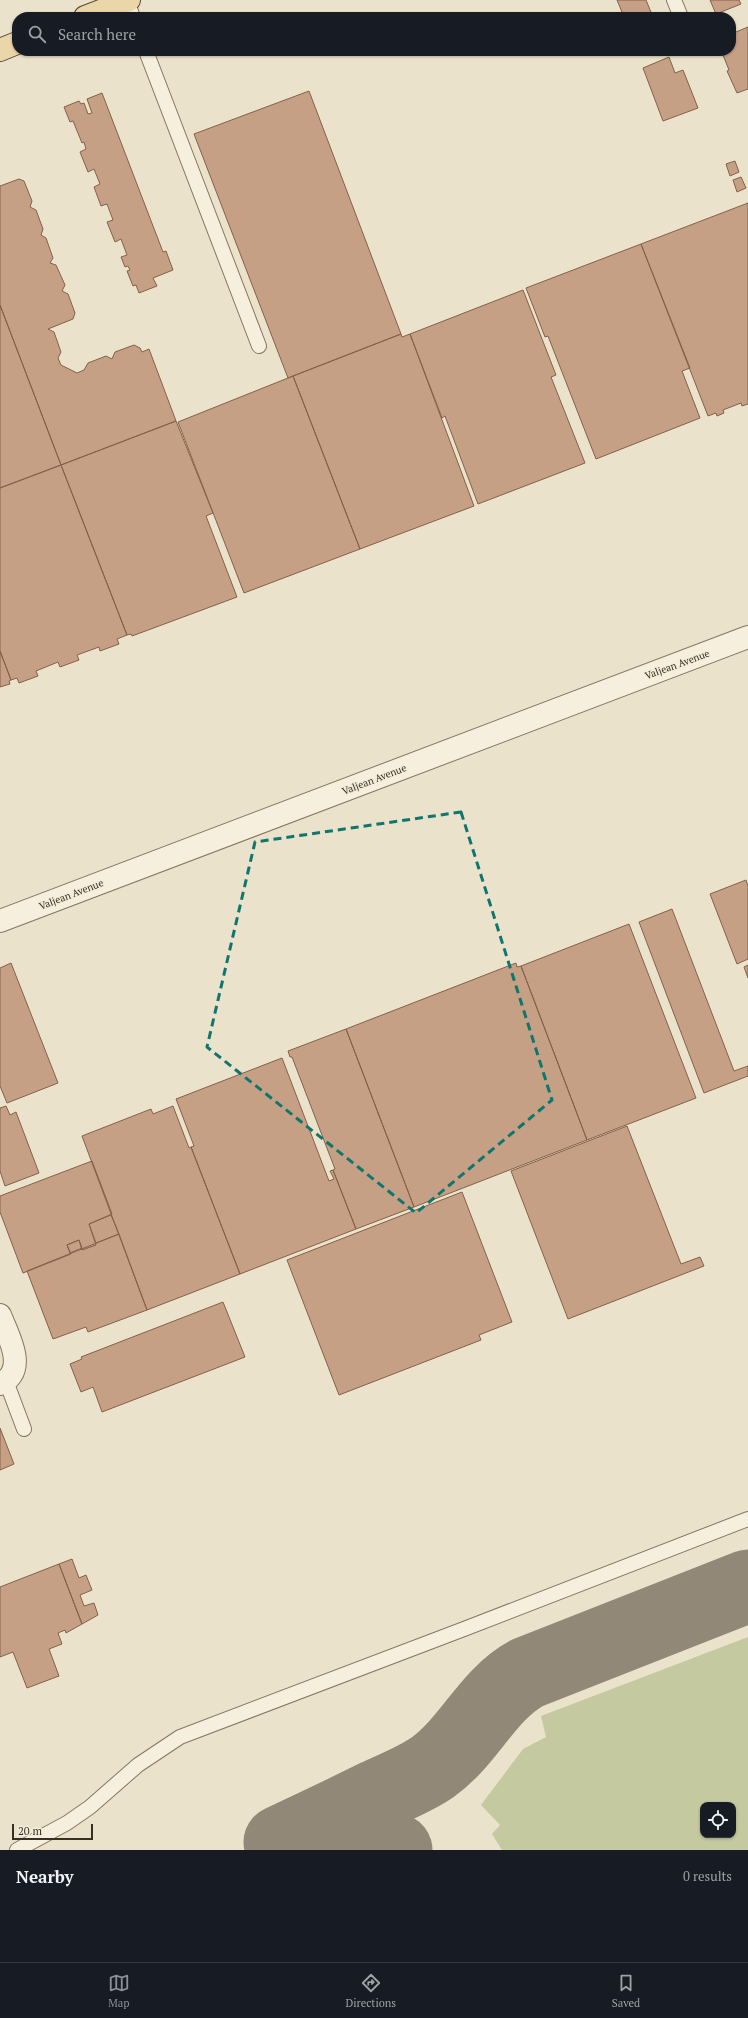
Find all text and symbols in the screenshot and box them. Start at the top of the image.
search box [12,12,736,56]
icon: search [26,23,48,45]
text: Search here [58,24,136,44]
street label: Valjean Avenue [643,647,711,682]
street label: Valjean Avenue [340,761,408,798]
street label: Valjean Avenue [37,876,105,913]
map controls [700,1802,736,1838]
button: locate [700,1802,736,1838]
scale bar [12,1822,93,1841]
text: 20 m [18,1824,42,1838]
text: Nearby [16,1865,74,1888]
text: 0 results [683,1867,732,1885]
tab: Map [108,1972,130,2010]
tab: Directions [345,1972,396,2010]
tab: Saved [612,1972,640,2010]

